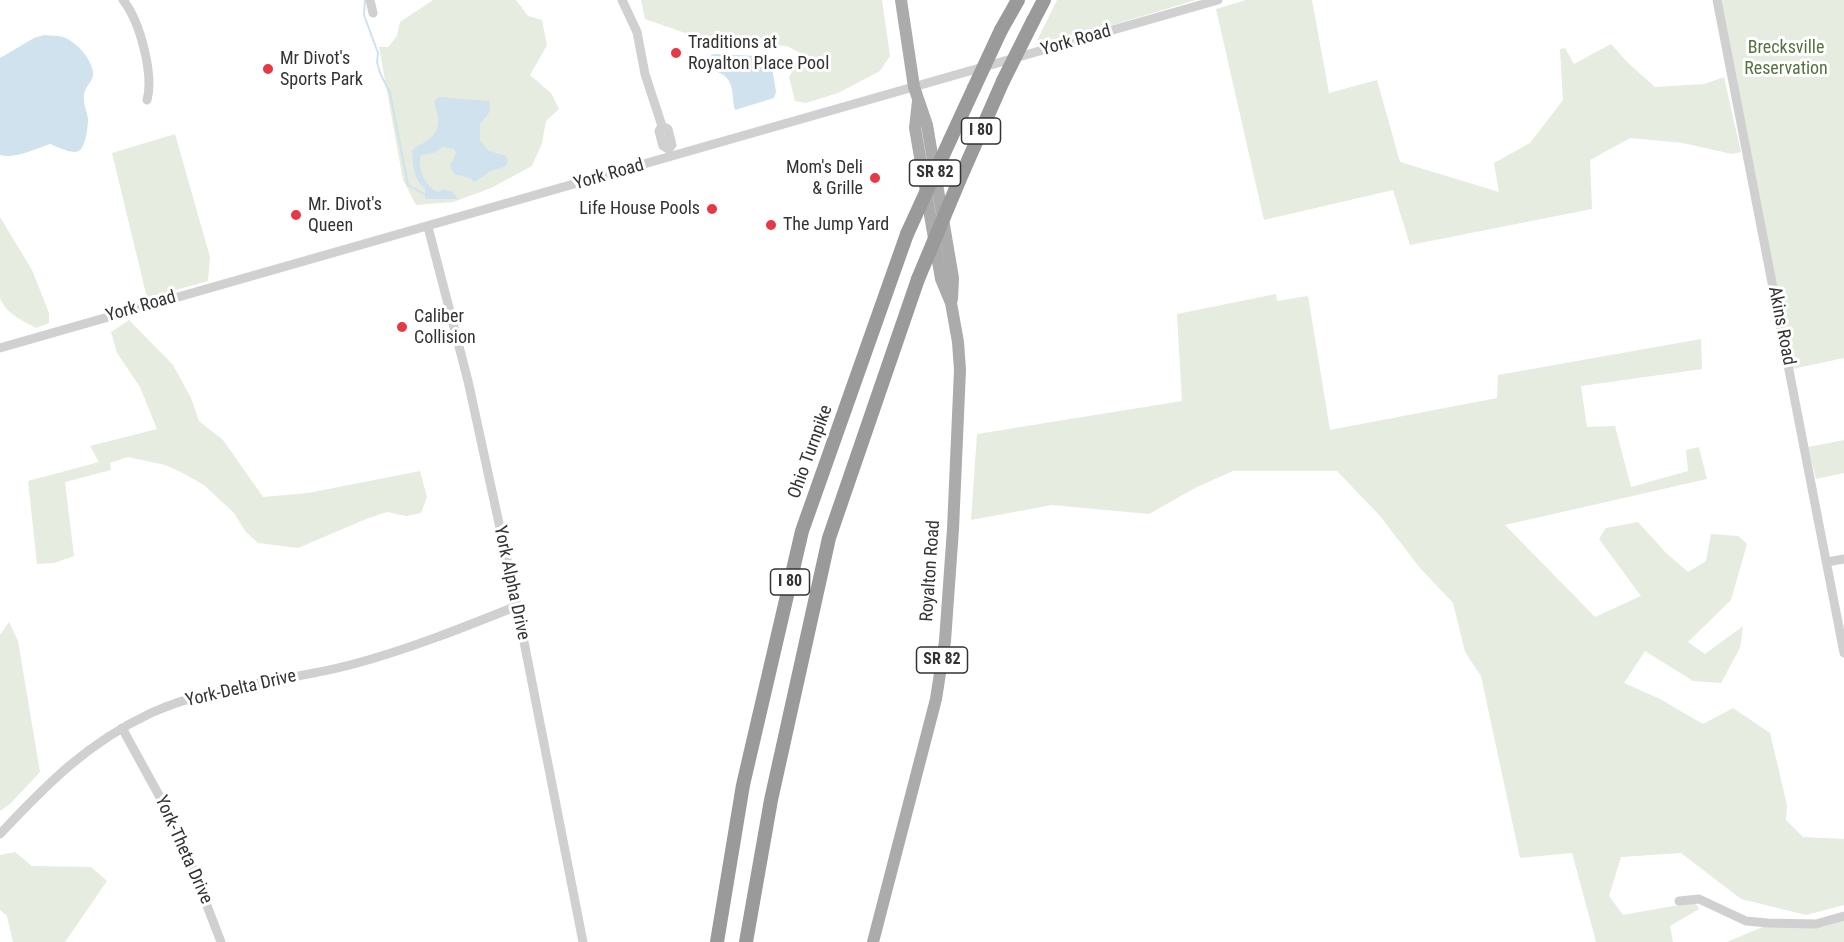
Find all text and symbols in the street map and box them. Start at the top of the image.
street label: York Road [1039,21,1113,61]
place label: Traditions at Royalton Place Pool [688,32,829,74]
park label: Brecksville Reservation [1744,37,1828,80]
marker: Traditions at Royalton Place Pool [669,46,683,60]
place label: Mr Divot's Sports Park [280,48,363,90]
marker: Mr Divot's Sports Park [261,62,275,76]
road number: I 80 [962,118,1000,144]
street label: York Road [572,155,646,195]
place label: Mom's Deli & Grille [786,157,863,200]
road number: SR 82 [910,160,960,186]
marker: Mom's Deli & Grille [868,171,882,185]
place label: Mr. Divot's Queen [308,194,382,236]
place label: Life House Pools [579,198,700,220]
marker: Life House Pools [705,202,719,216]
marker: Mr. Divot's Queen [289,208,303,222]
place label: The Jump Yard [783,214,889,236]
marker: The Jump Yard [764,218,778,232]
street label: Akins Road [1763,285,1799,367]
street label: York Road [104,287,178,327]
place label: Caliber Collision [414,306,476,348]
marker: Caliber Collision [395,320,409,334]
street label: Ohio Turnpike [784,402,838,502]
street label: Royalton Road [917,519,945,623]
street label: York Alpha Drive [488,524,534,642]
road number: I 80 [770,569,810,595]
road number: SR 82 [916,647,968,673]
street label: York-Delta Drive [184,666,298,712]
street label: York-Theta Drive [149,792,217,908]

